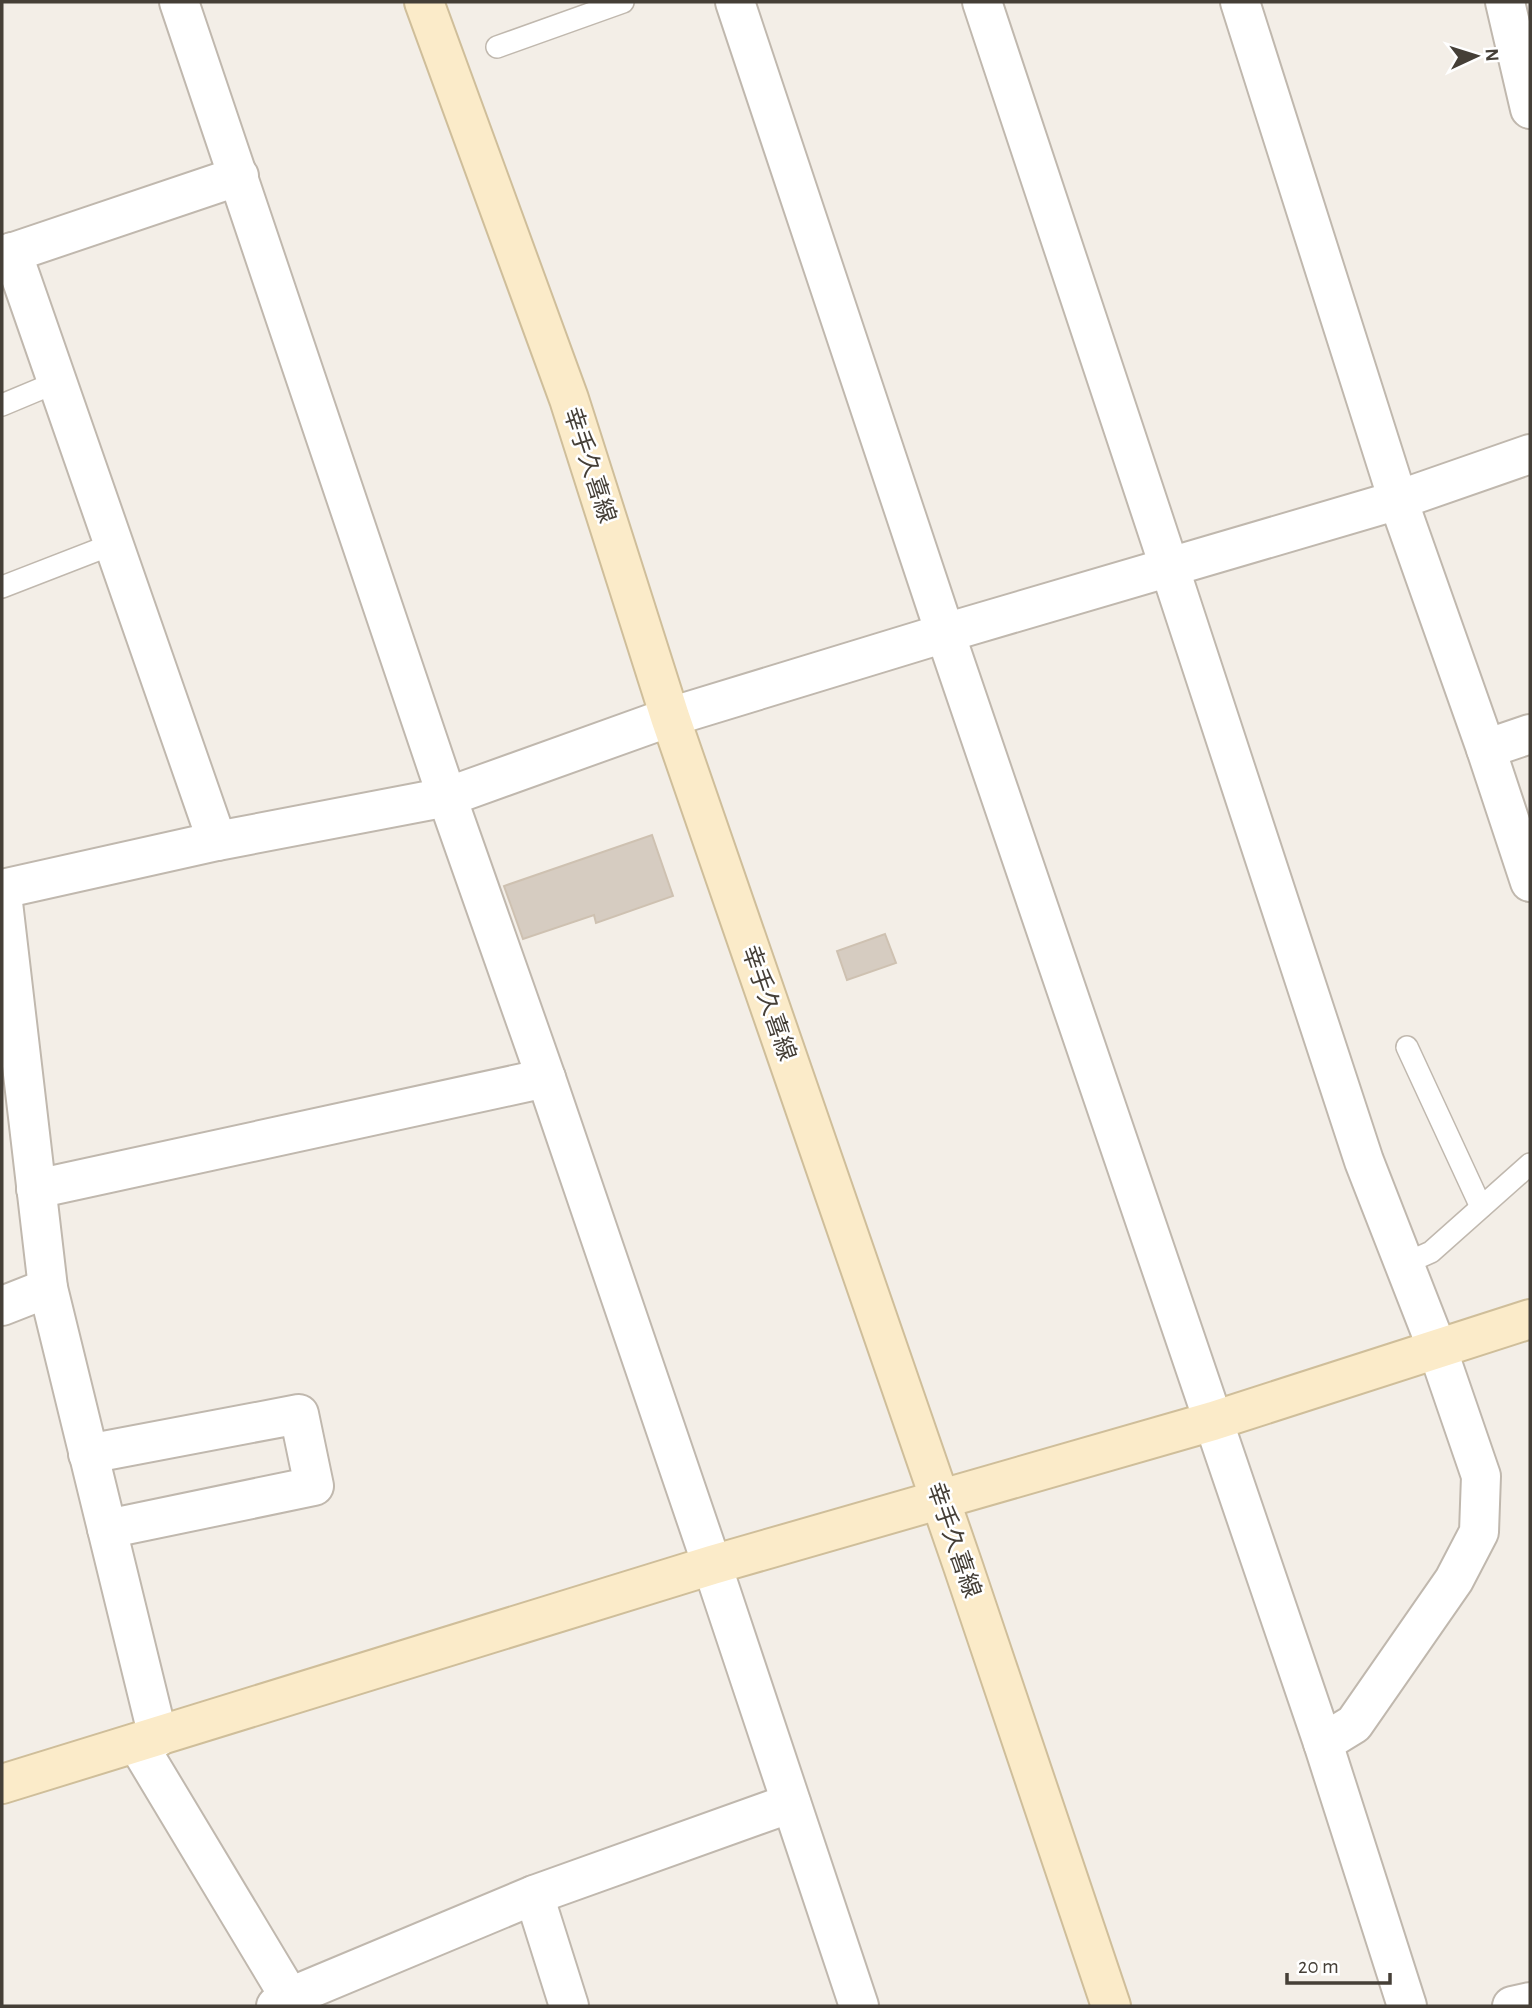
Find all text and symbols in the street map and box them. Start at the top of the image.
north arrow [1441,21,1511,91]
text: N [1482,48,1501,62]
street label: 幸手久喜線 [559,404,621,526]
street label: 幸手久喜線 [737,942,801,1064]
street label: 幸手久喜線 [922,1479,986,1601]
scale bar [1287,1941,1390,1985]
text: 20 m [1298,1956,1339,1977]

